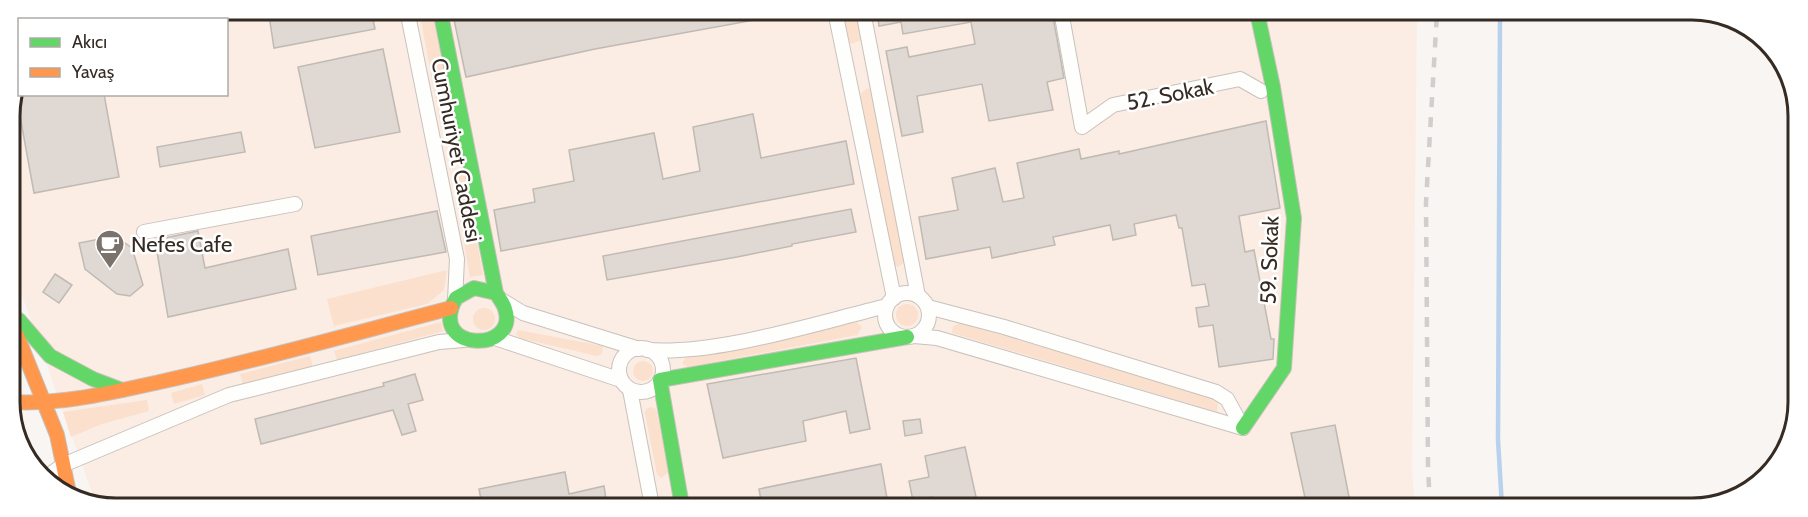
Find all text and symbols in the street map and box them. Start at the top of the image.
legend [18,18,228,96]
text: Akıcı [72,31,107,53]
street label: Cumhuriyet Caddesi [425,56,488,245]
text: Yavaş [71,61,114,83]
street label: 52. Sokak [1124,73,1216,116]
street label: 59. Sokak [1254,215,1285,305]
cafe icon: Nefes Cafe [94,228,126,270]
place label: Nefes Cafe [131,231,232,258]

